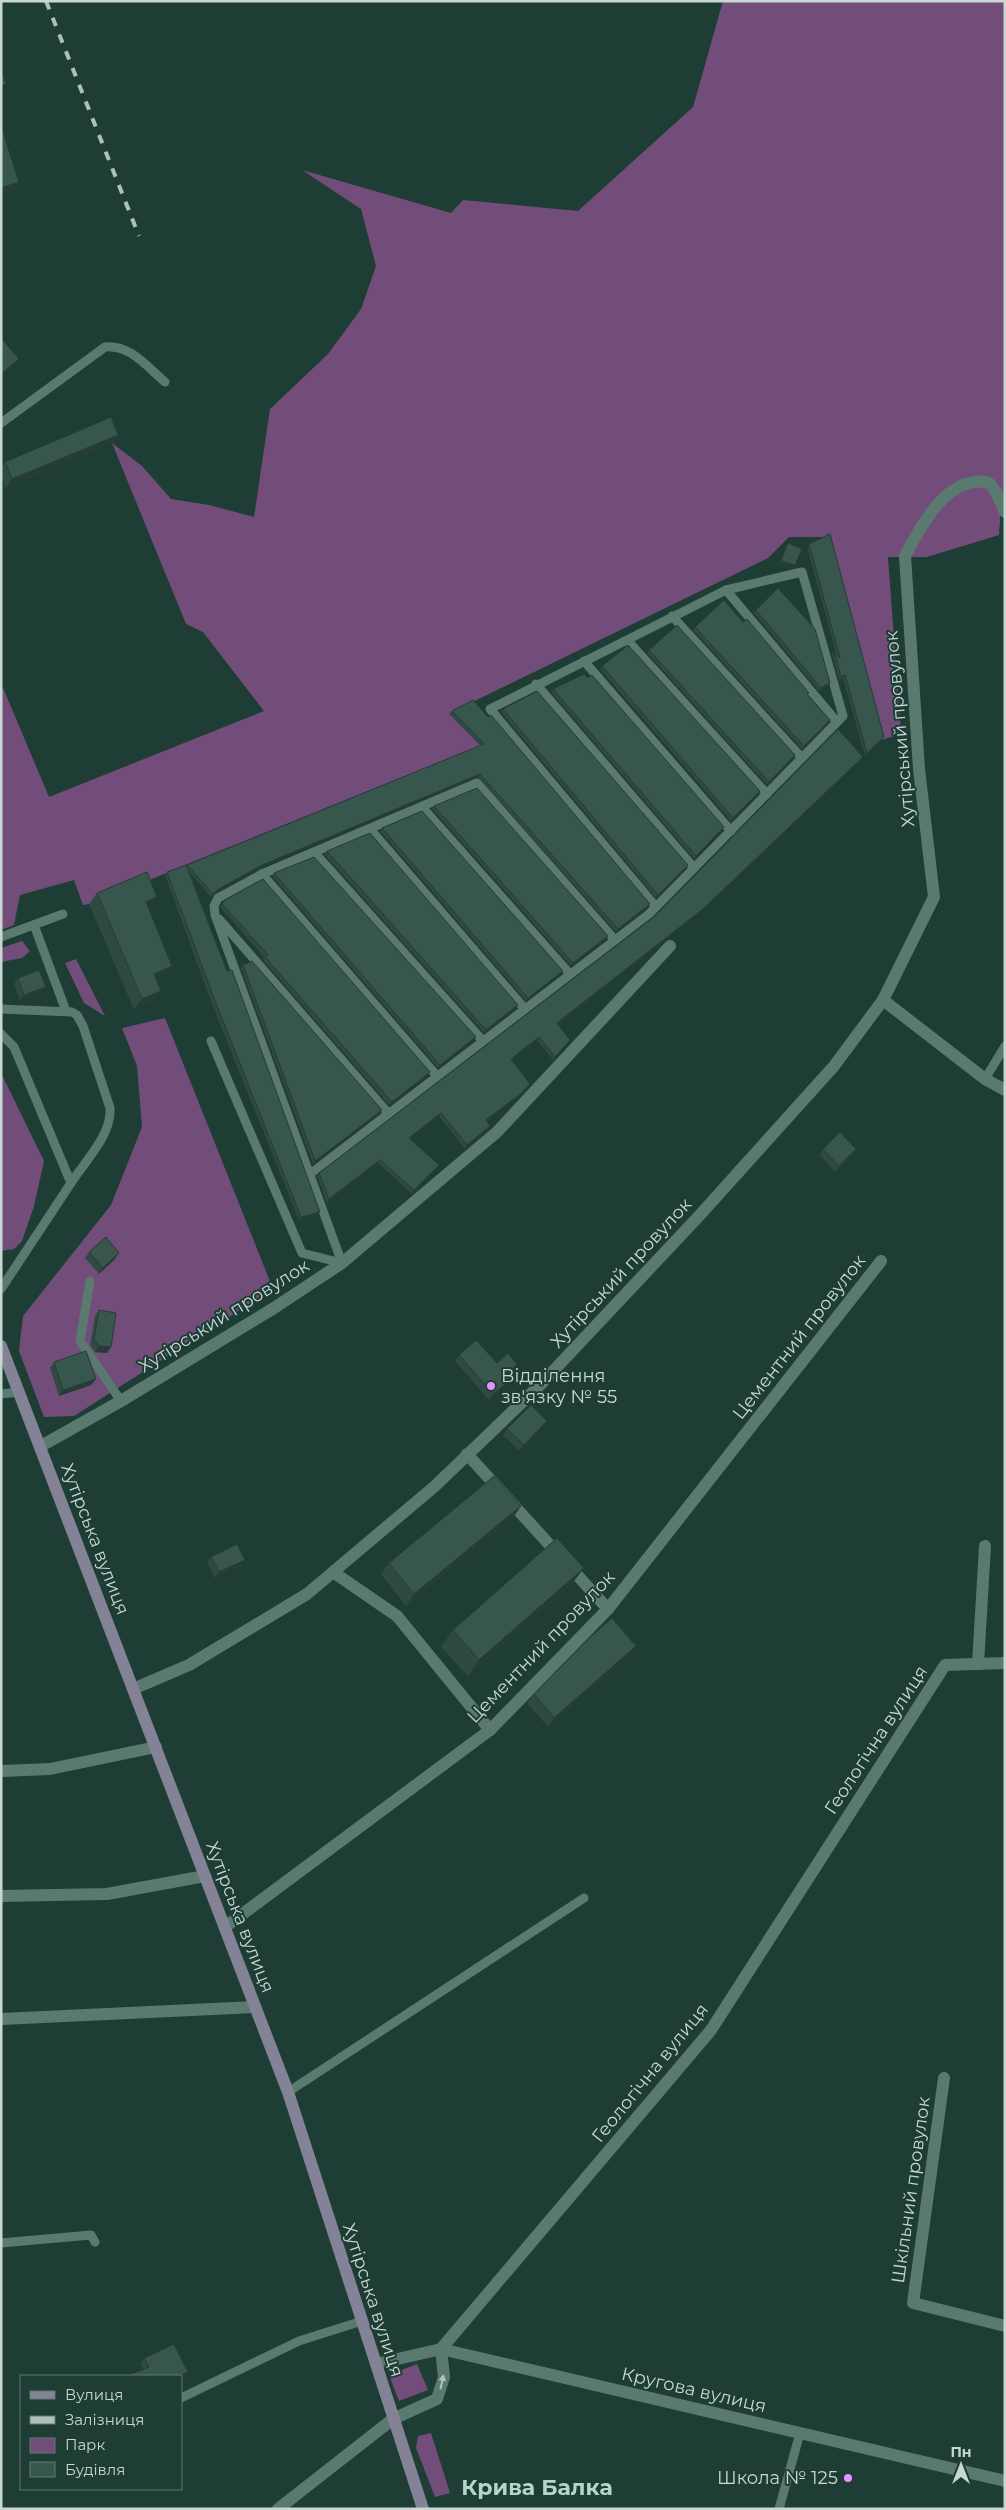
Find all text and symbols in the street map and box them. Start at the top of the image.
street label: Хутірський провулок [880,629,920,828]
street label: Хутірський провулок [546,1193,697,1353]
street label: Цементний провулок [728,1250,871,1424]
street label: Хутірський провулок [135,1254,314,1378]
place label: Відділення зв'язку № 55 [501,1365,617,1408]
marker: Відділення зв'язку № 55 [485,1380,497,1392]
street label: Хутірська вулиця [56,1460,134,1618]
street label: Цементний провулок [463,1566,620,1728]
street label: Геологічна вулиця [820,1662,932,1818]
street label: Хутірська вулиця [201,1838,279,1996]
street label: Геологічна вулиця [587,1999,713,2147]
street label: Шкільний провулок [887,2095,935,2285]
street label: Хутірська вулиця [338,2220,408,2380]
street label: Кругова вулиця [619,2363,769,2417]
one-way arrow [438,2374,446,2390]
legend [20,2375,182,2490]
text: Вулиця [65,2385,123,2404]
text: Залізниця [65,2410,144,2429]
text: Парк [65,2435,105,2454]
north arrow [936,2440,986,2490]
text: Пн [950,2443,972,2461]
text: Будівля [65,2460,125,2479]
place label: Школа № 125 [717,2467,838,2489]
marker: Школа № 125 [842,2472,854,2484]
district label: Крива Балка [461,2474,613,2501]

